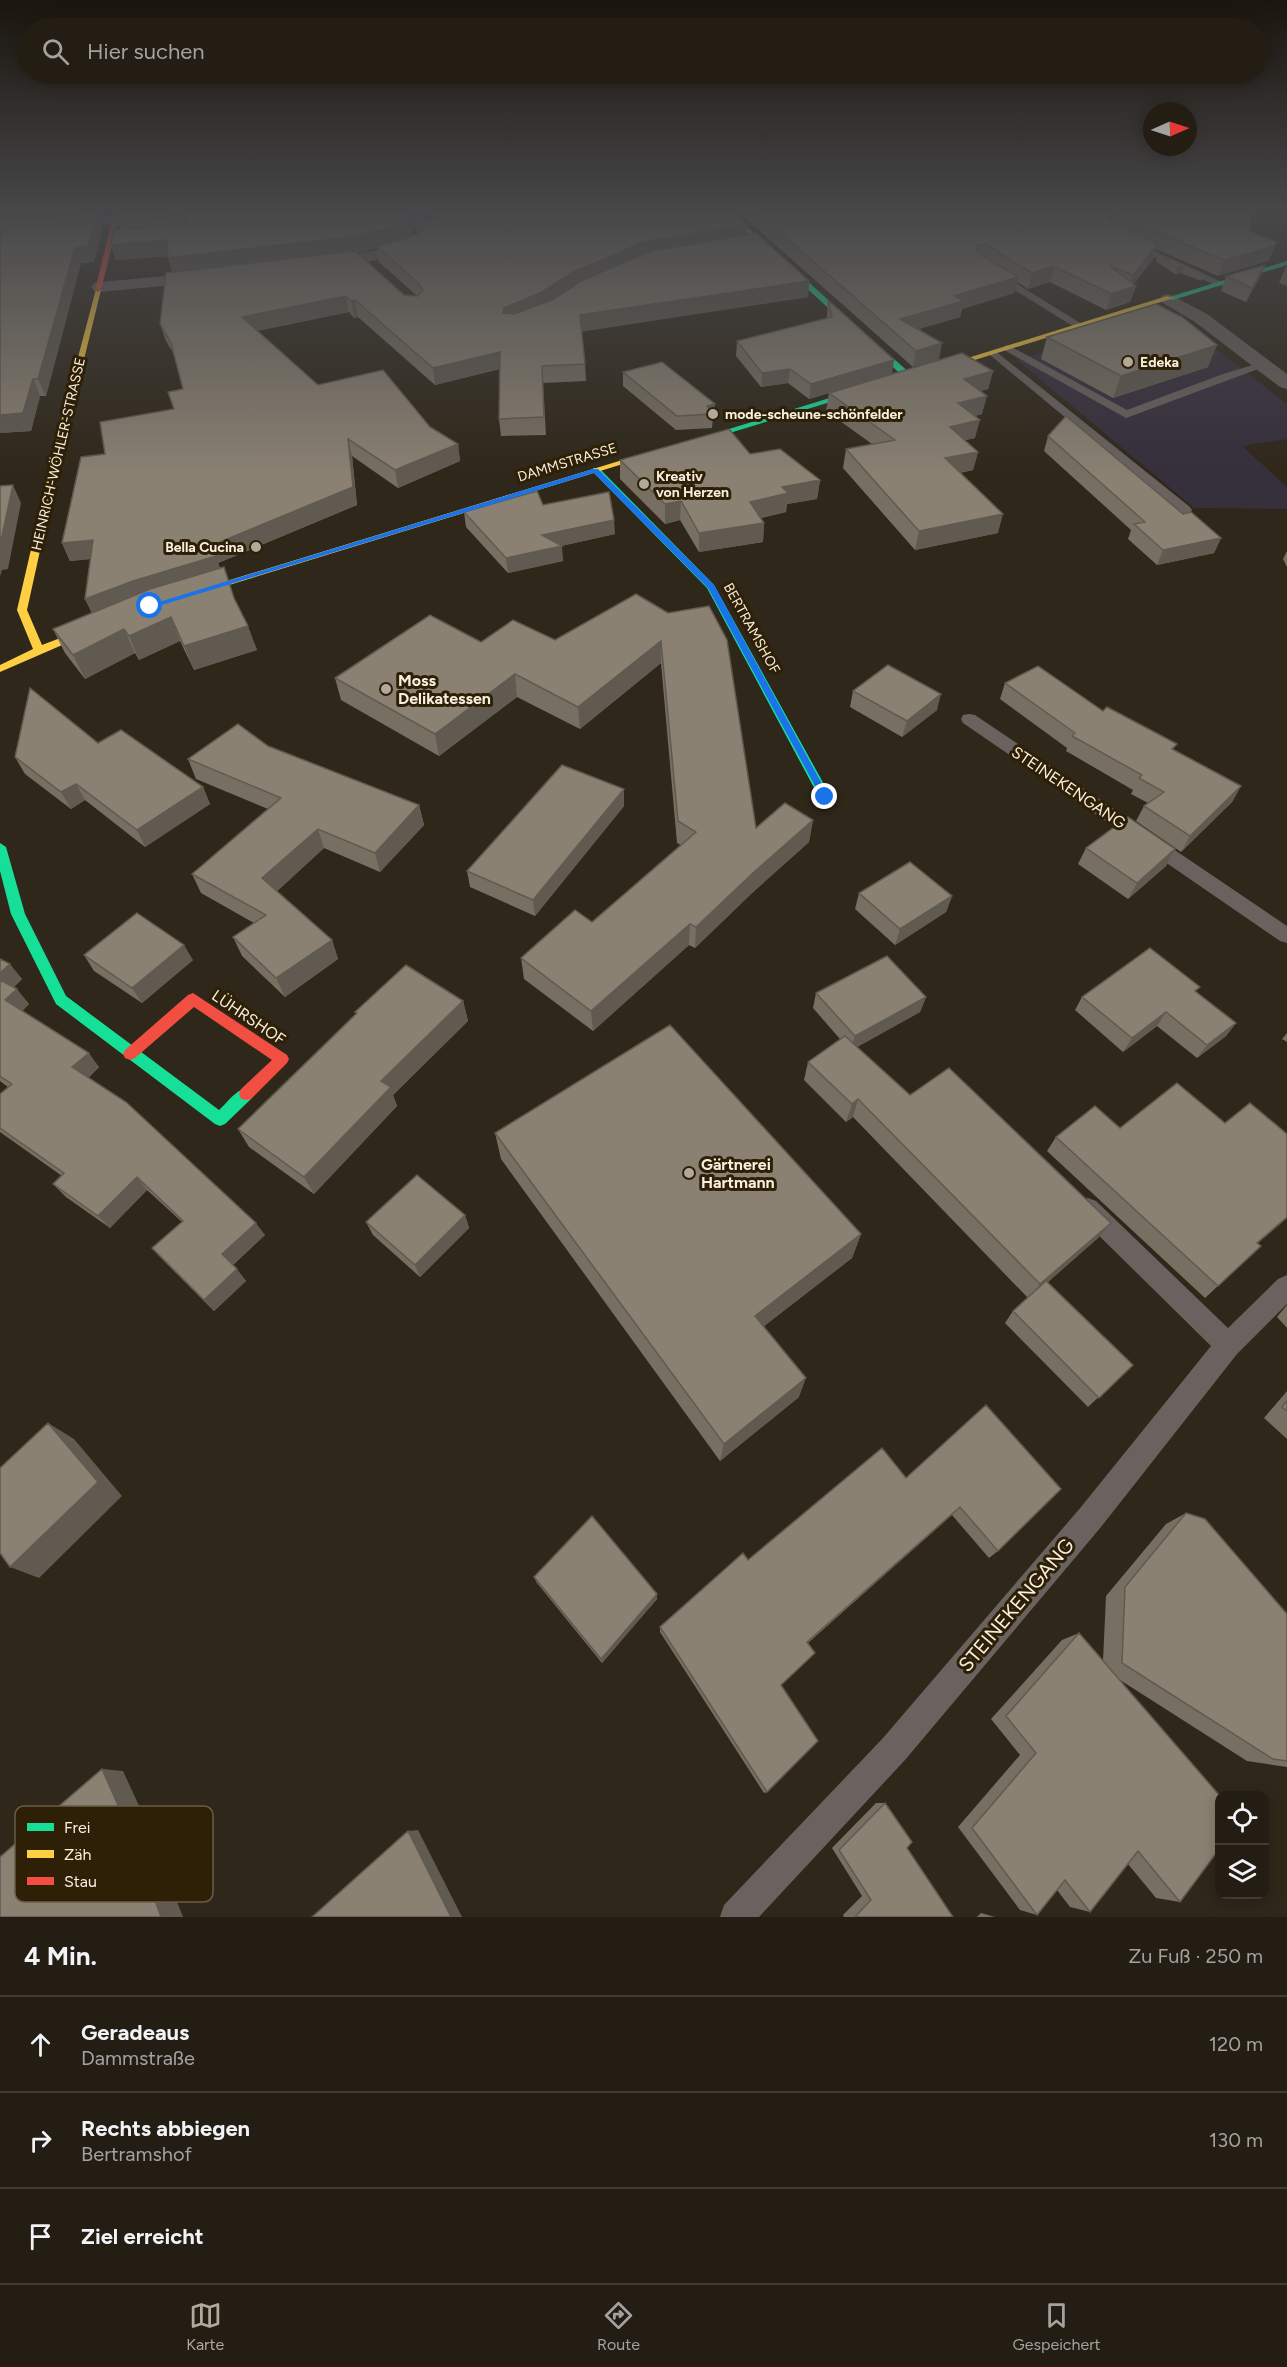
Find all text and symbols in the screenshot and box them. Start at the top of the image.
search box [18,18,1269,84]
icon: search [39,35,72,68]
text: Hier suchen [87,38,205,65]
north arrow [1143,102,1197,156]
place label: Edeka [1140,354,1179,371]
marker: Edeka [1121,355,1135,369]
street label: HEINRICH-WÖHLER-STRASSE [28,356,89,552]
place label: mode-scheune-schönfelder [725,406,903,423]
marker: mode-scheune-schönfelder [706,407,720,421]
street label: DAMMSTRASSE [515,439,619,486]
place label: Kreativ von Herzen [656,468,729,501]
marker: Kreativ von Herzen [637,477,651,491]
place label: Bella Cucina [165,539,244,556]
marker: Bella Cucina [249,540,263,554]
street label: BERTRAMSHOF [720,580,784,677]
route start [136,592,162,618]
place label: Moss Delikatessen [398,671,491,708]
marker: Moss Delikatessen [379,682,393,696]
street label: STEINEKENGANG [1008,742,1129,833]
route end [811,783,837,809]
street label: LÜHRSHOF [208,986,289,1049]
place label: Gärtnerei Hartmann [701,1155,775,1192]
marker: Gärtnerei Hartmann [682,1166,696,1180]
street label: STEINEKENGANG [953,1533,1079,1677]
map controls [1215,1791,1269,1899]
button: locate [1215,1791,1269,1845]
legend [15,1806,213,1902]
text: Frei [64,1818,90,1837]
text: Zäh [64,1845,91,1864]
button: layers [1215,1845,1269,1899]
text: Stau [64,1872,97,1891]
text: 4 Min. [24,1940,97,1972]
text: Zu Fuß · 250 m [1129,1944,1263,1968]
text: Geradeaus [81,2019,189,2046]
icon: ahead [24,2028,57,2061]
text: 120 m [1209,2032,1263,2056]
text: Dammstraße [81,2046,195,2070]
text: Rechts abbiegen [81,2115,250,2142]
icon: right [24,2124,57,2157]
text: 130 m [1209,2128,1263,2152]
text: Bertramshof [81,2142,192,2166]
icon: arrive [24,2220,57,2253]
text: Ziel erreicht [81,2223,204,2250]
tab: Karte [186,2299,224,2354]
tab: Route [597,2299,640,2354]
tab: Gespeichert [1013,2299,1101,2354]

